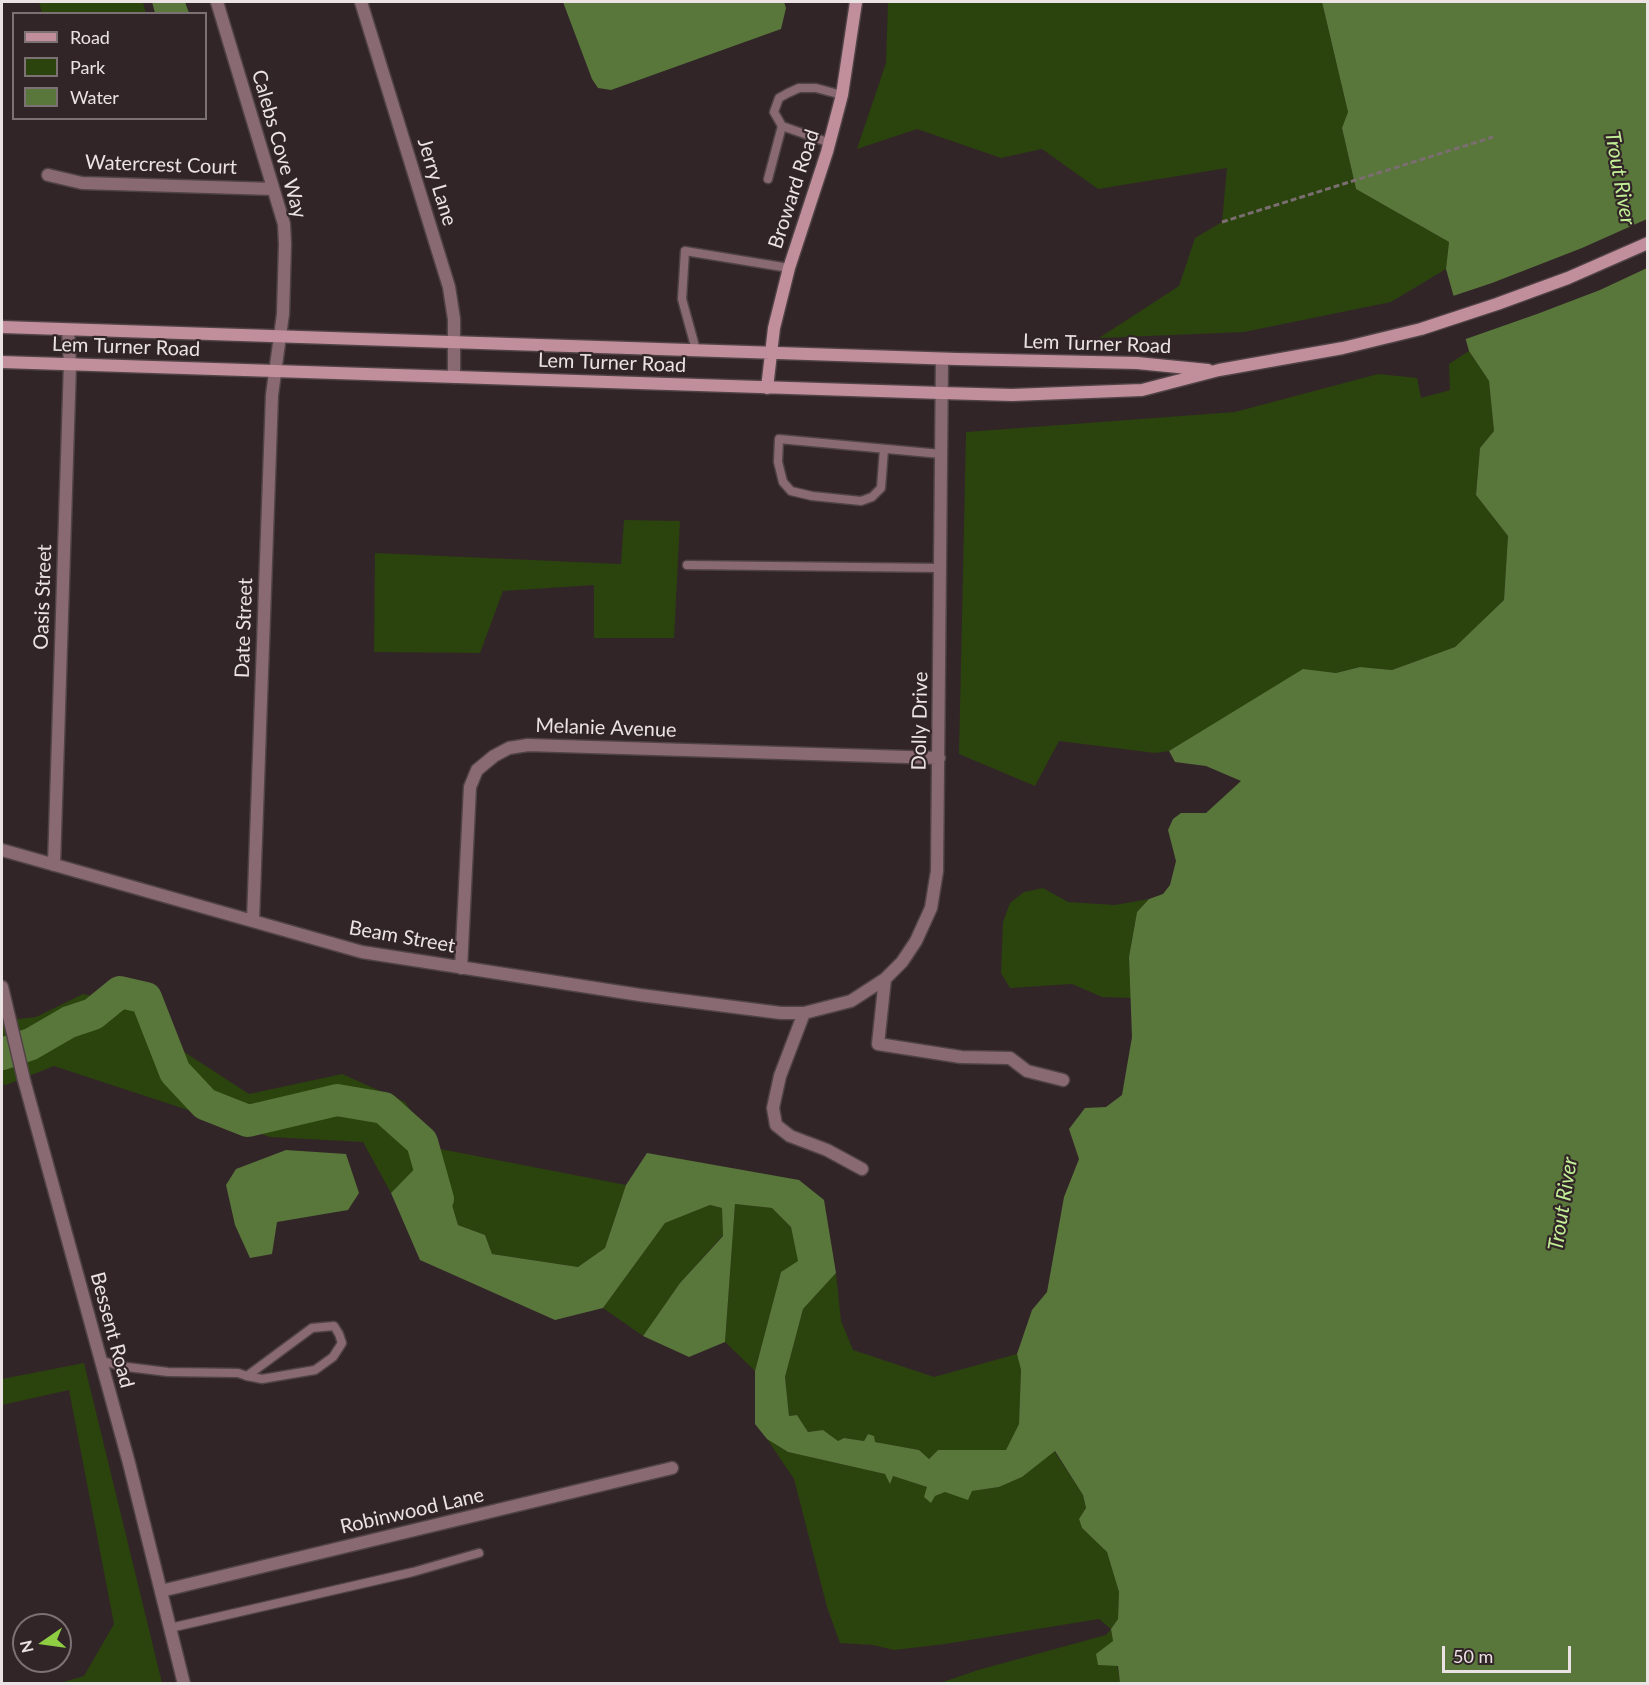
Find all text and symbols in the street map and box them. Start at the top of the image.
legend [12,12,207,120]
text: Road [70,26,110,48]
text: Park [70,56,105,78]
street label: Calebs Cove Way [246,67,312,221]
text: Water [70,86,119,108]
street label: Broward Road [763,126,825,252]
water label: Trout River [1599,129,1641,227]
street label: Jerry Lane [412,135,462,229]
street label: Watercrest Court [85,150,237,180]
street label: Lem Turner Road [1022,329,1172,359]
street label: Lem Turner Road [51,332,201,362]
street label: Lem Turner Road [537,348,687,378]
street label: Oasis Street [29,544,57,650]
street label: Date Street [230,578,258,678]
street label: Dolly Drive [907,671,933,771]
street label: Melanie Avenue [535,714,677,742]
street label: Beam Street [347,916,457,958]
water label: Trout River [1543,1155,1583,1253]
street label: Bessent Road [85,1269,139,1391]
street label: Robinwood Lane [338,1483,486,1539]
north arrow [12,1613,72,1673]
scale bar [1445,1634,1574,1672]
text: N [15,1639,37,1655]
text: 50 m [1453,1645,1493,1667]

